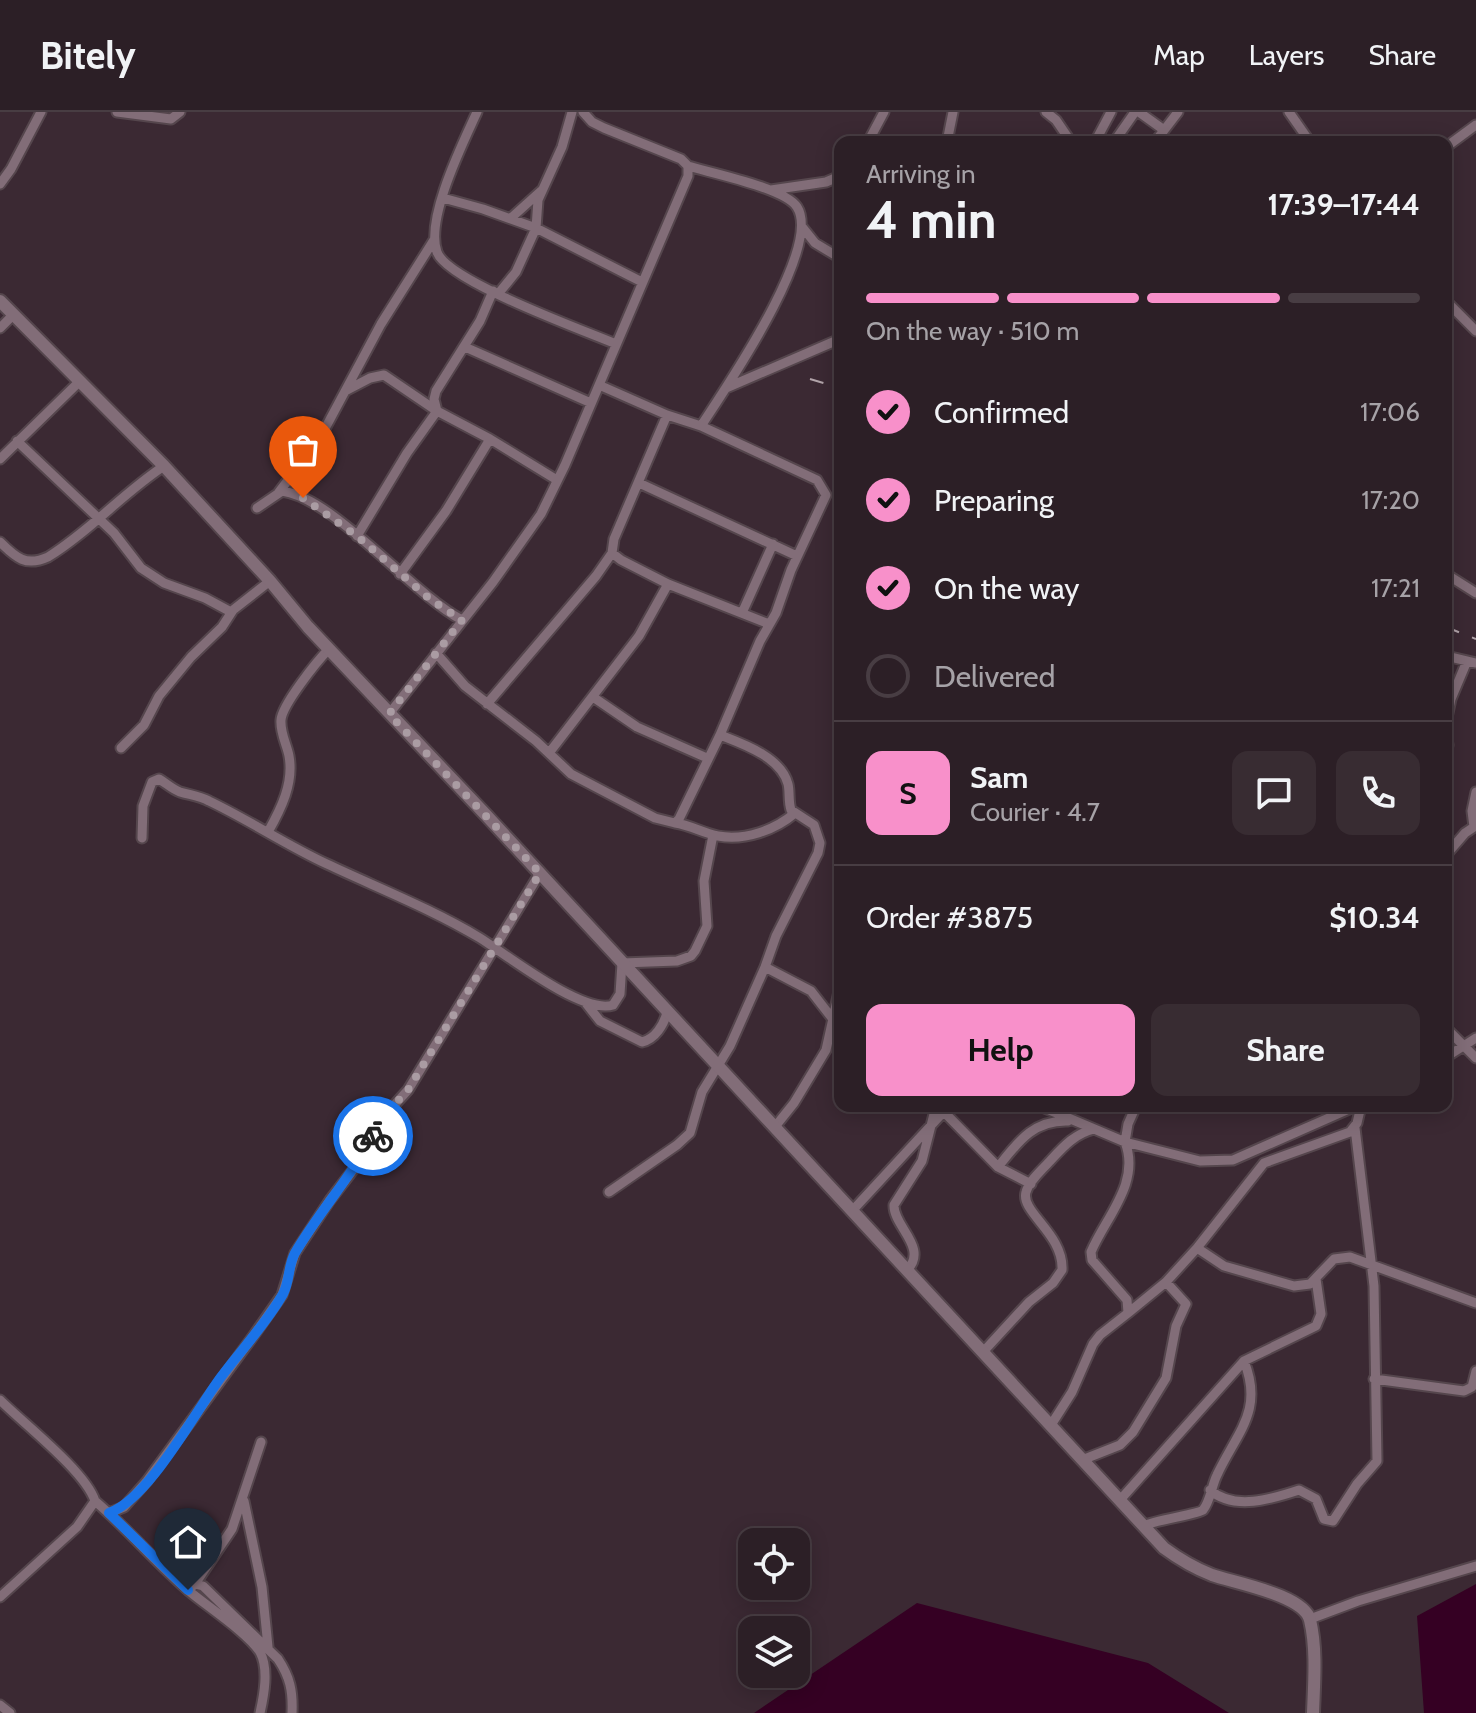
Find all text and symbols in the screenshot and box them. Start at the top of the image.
text: Bitely [40,32,136,79]
text: Map [1153,38,1205,72]
text: Layers [1249,38,1324,72]
text: Share [1368,38,1436,72]
text: Arriving in [866,158,976,190]
text: 17:39–17:44 [1267,186,1420,223]
text: 4 min [866,188,996,251]
text: On the way · 510 m [866,315,1079,347]
icon: check [866,390,910,434]
text: Confirmed [934,394,1069,431]
text: 17:06 [1360,396,1420,428]
pin [269,416,337,498]
icon: bag [281,428,325,472]
icon: check [866,478,910,522]
text: Preparing [934,482,1054,519]
text: 17:20 [1361,484,1420,516]
icon: check [866,566,910,610]
text: On the way [934,570,1079,607]
text: 17:21 [1371,572,1420,604]
text: Delivered [934,658,1055,695]
button: chat [1232,751,1316,835]
button: phone [1336,751,1420,835]
text: Sam [970,759,1028,796]
text: S [899,775,917,812]
text: Courier · 4.7 [970,796,1100,828]
text: Order #3875 [866,899,1033,936]
text: $10.34 [1329,899,1420,936]
button: Help [866,1004,1135,1096]
button: Share [1151,1004,1420,1096]
courier [333,1096,413,1176]
icon: bike [351,1114,395,1158]
pin [154,1508,222,1590]
icon: home [166,1520,210,1564]
map controls [738,1528,810,1688]
button: locate [738,1528,810,1600]
button: layers [738,1616,810,1688]

